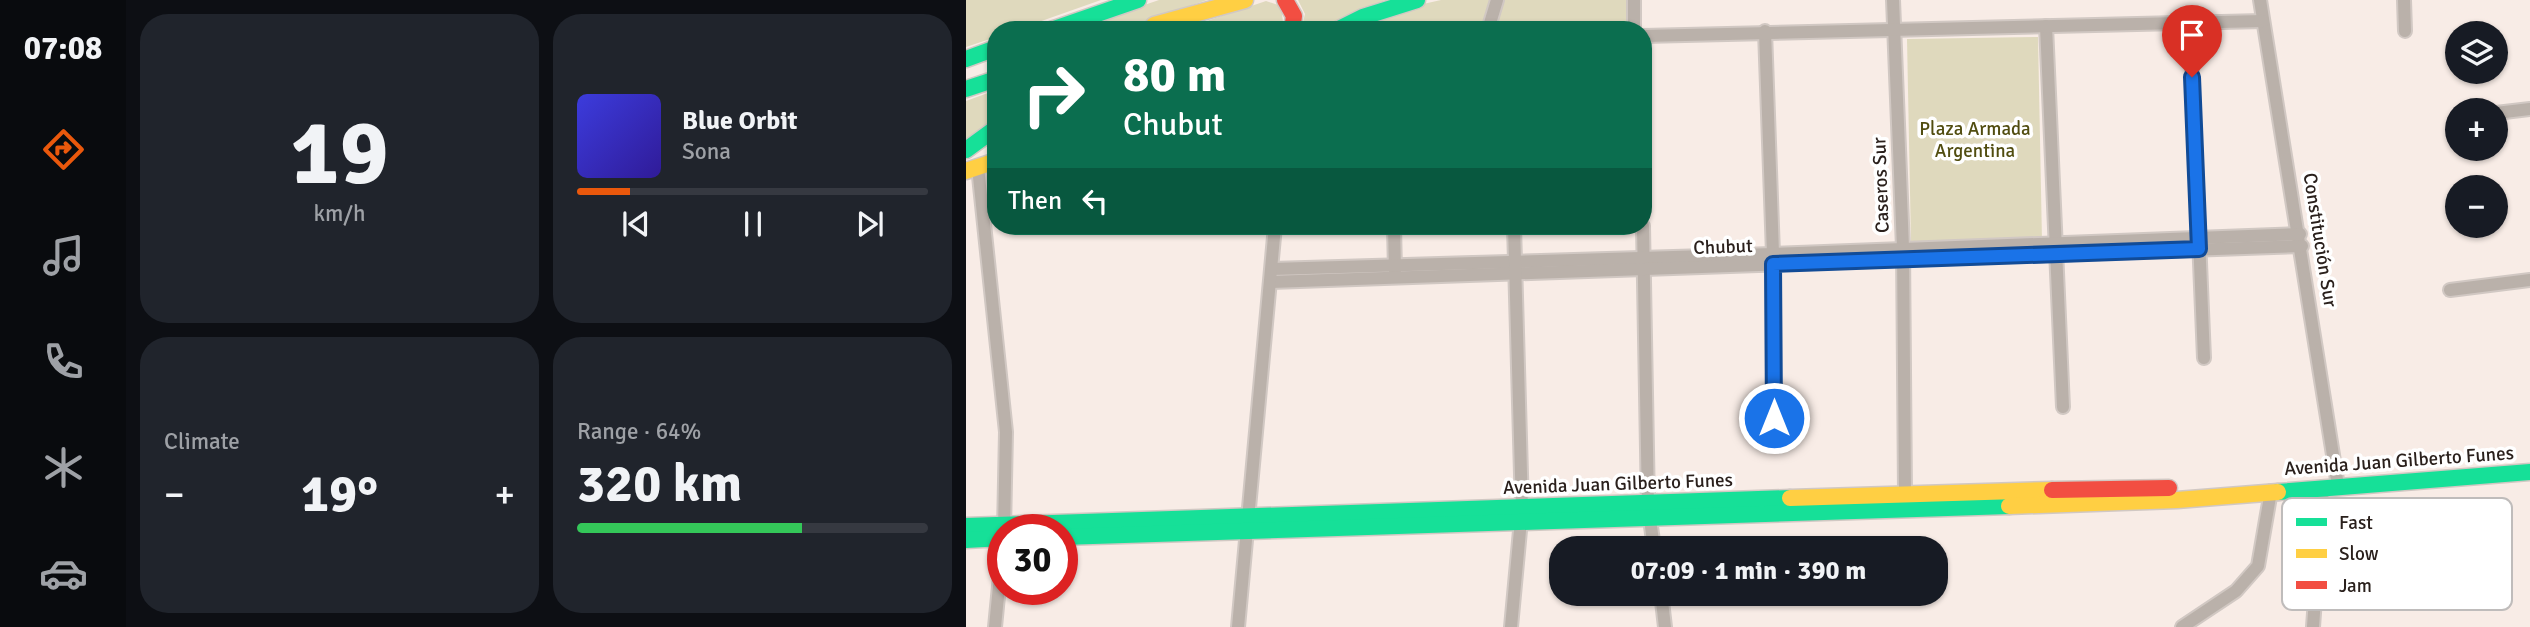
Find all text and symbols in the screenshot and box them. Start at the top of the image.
pin [2162,5,2222,77]
icon: arrive [2173,16,2211,54]
map controls [2445,21,2508,238]
button: layers [2445,21,2508,84]
text: 07:08 [24,29,102,68]
text: 80 m [1123,45,1226,105]
icon: right [1008,49,1099,140]
text: 19 [290,97,389,210]
button: + [2445,98,2508,161]
text: Blue Orbit [682,105,798,137]
text: Chubut [1123,105,1223,144]
park label: Plaza Armada Argentina [1919,117,2031,163]
icon: directions [39,125,88,174]
text: Sona [682,137,731,166]
street label: Caseros Sur [1867,137,1895,233]
street label: Constitución Sur [2298,171,2342,309]
button: − [2445,175,2508,238]
icon: left [1076,182,1114,220]
text: Then [1008,185,1062,217]
text: km/h [313,199,366,228]
icon: previous [617,205,655,243]
icon: pause [734,205,772,243]
icon: next [851,205,889,243]
icon: music [39,231,88,280]
street label: Chubut [1693,234,1753,260]
icon: phone [39,337,88,386]
position arrow [1737,381,1811,455]
text: Range · 64% [577,417,701,446]
text: Climate [164,427,240,456]
street label: Avenida Juan Gilberto Funes [2283,441,2515,481]
icon: climate [39,443,88,492]
text: 320 km [577,452,742,516]
text: 19° [301,462,378,526]
street label: Avenida Juan Gilberto Funes [1503,468,1733,500]
text: − [164,471,185,518]
text: + [494,471,515,518]
legend [2282,498,2512,610]
text: Fast [2339,511,2373,535]
speed limit sign: 30 [987,514,1078,605]
text: Slow [2339,542,2379,566]
icon: car [39,549,88,598]
text: 07:09 · 1 min · 390 m [1631,555,1866,587]
text: Jam [2339,574,2372,598]

